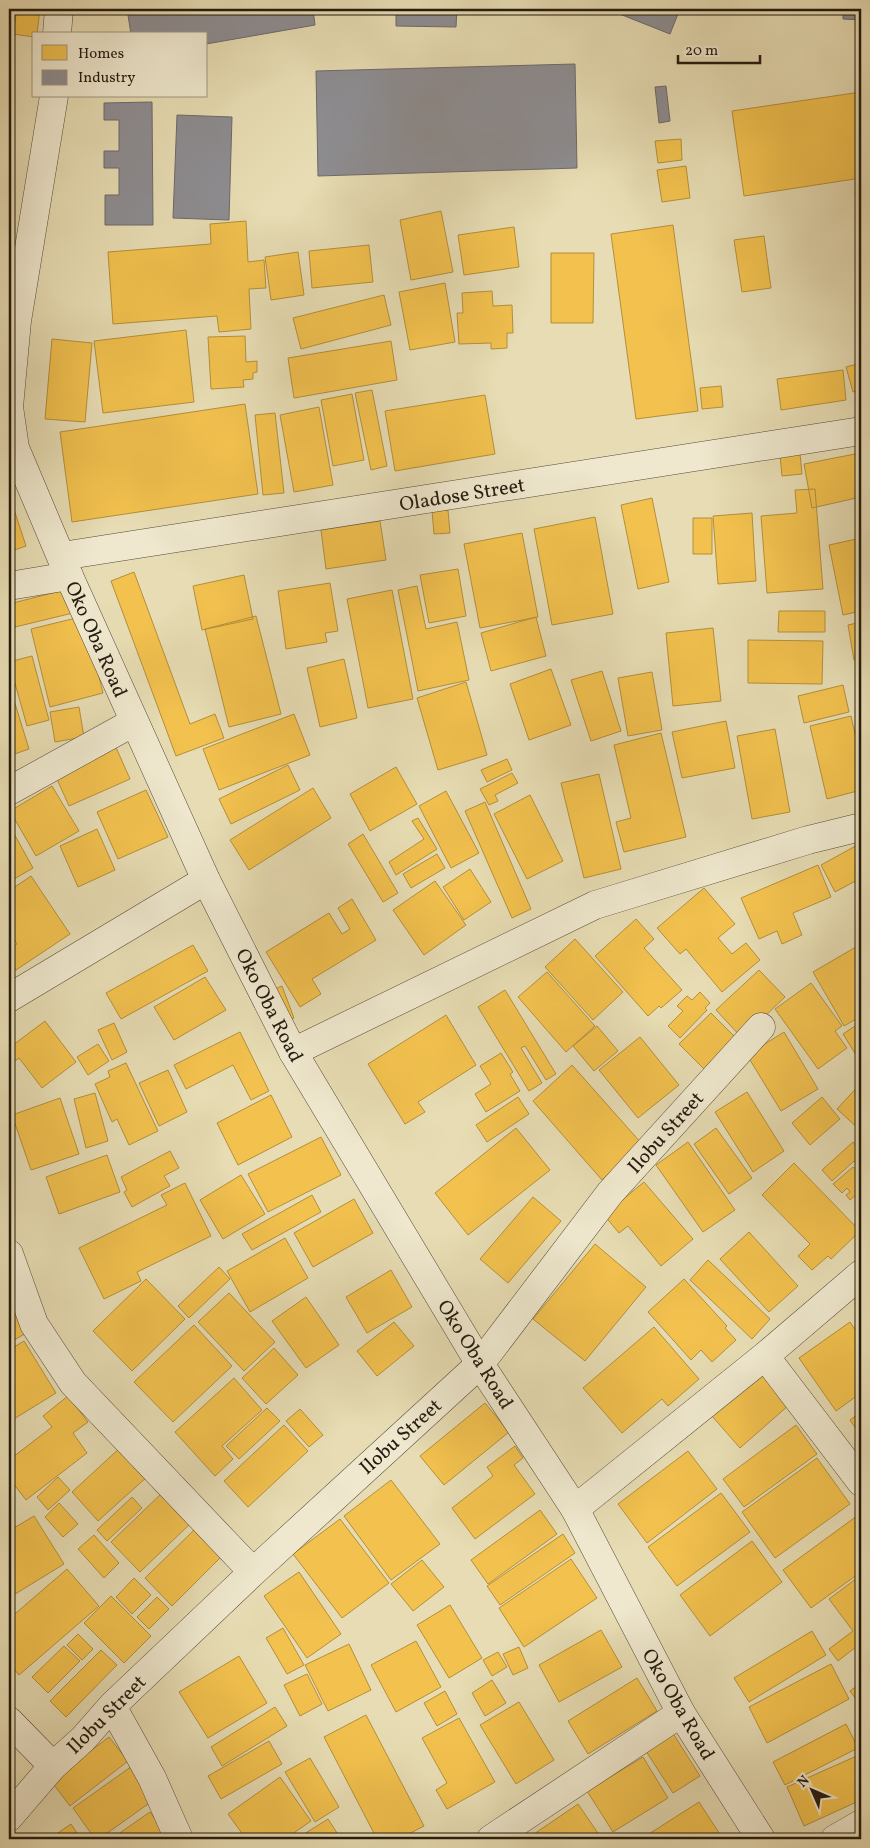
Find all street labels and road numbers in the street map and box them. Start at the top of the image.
street label: Oladose Street [397,472,527,520]
street label: Oko Oba Road [57,577,133,702]
street label: Oko Oba Road [227,944,309,1068]
street label: Ilobu Street [622,1086,711,1181]
street label: Oko Oba Road [429,1295,519,1415]
street label: Ilobu Street [354,1393,449,1482]
street label: Oko Oba Road [634,1644,721,1766]
street label: Ilobu Street [61,1669,153,1761]

